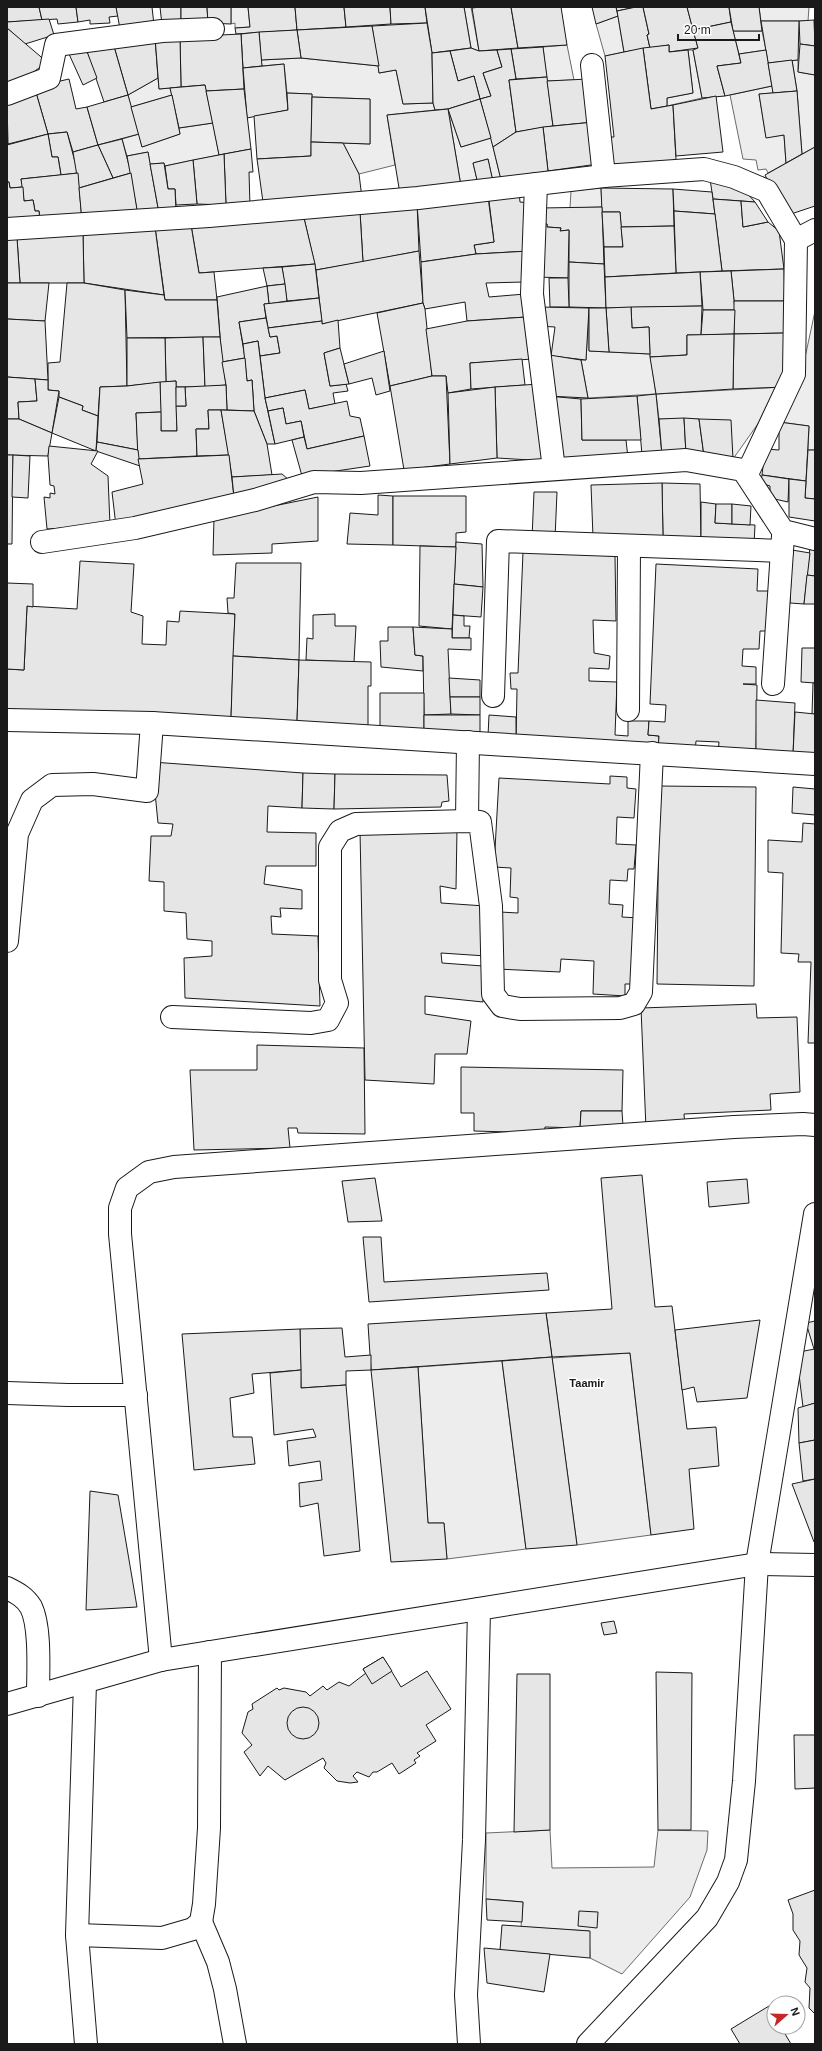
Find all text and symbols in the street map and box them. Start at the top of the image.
scale bar [678,16,759,42]
text: 20 m [684,23,711,37]
district label: Taamir [569,1377,605,1389]
north arrow [766,1995,806,2035]
text: N [788,2006,802,2017]

